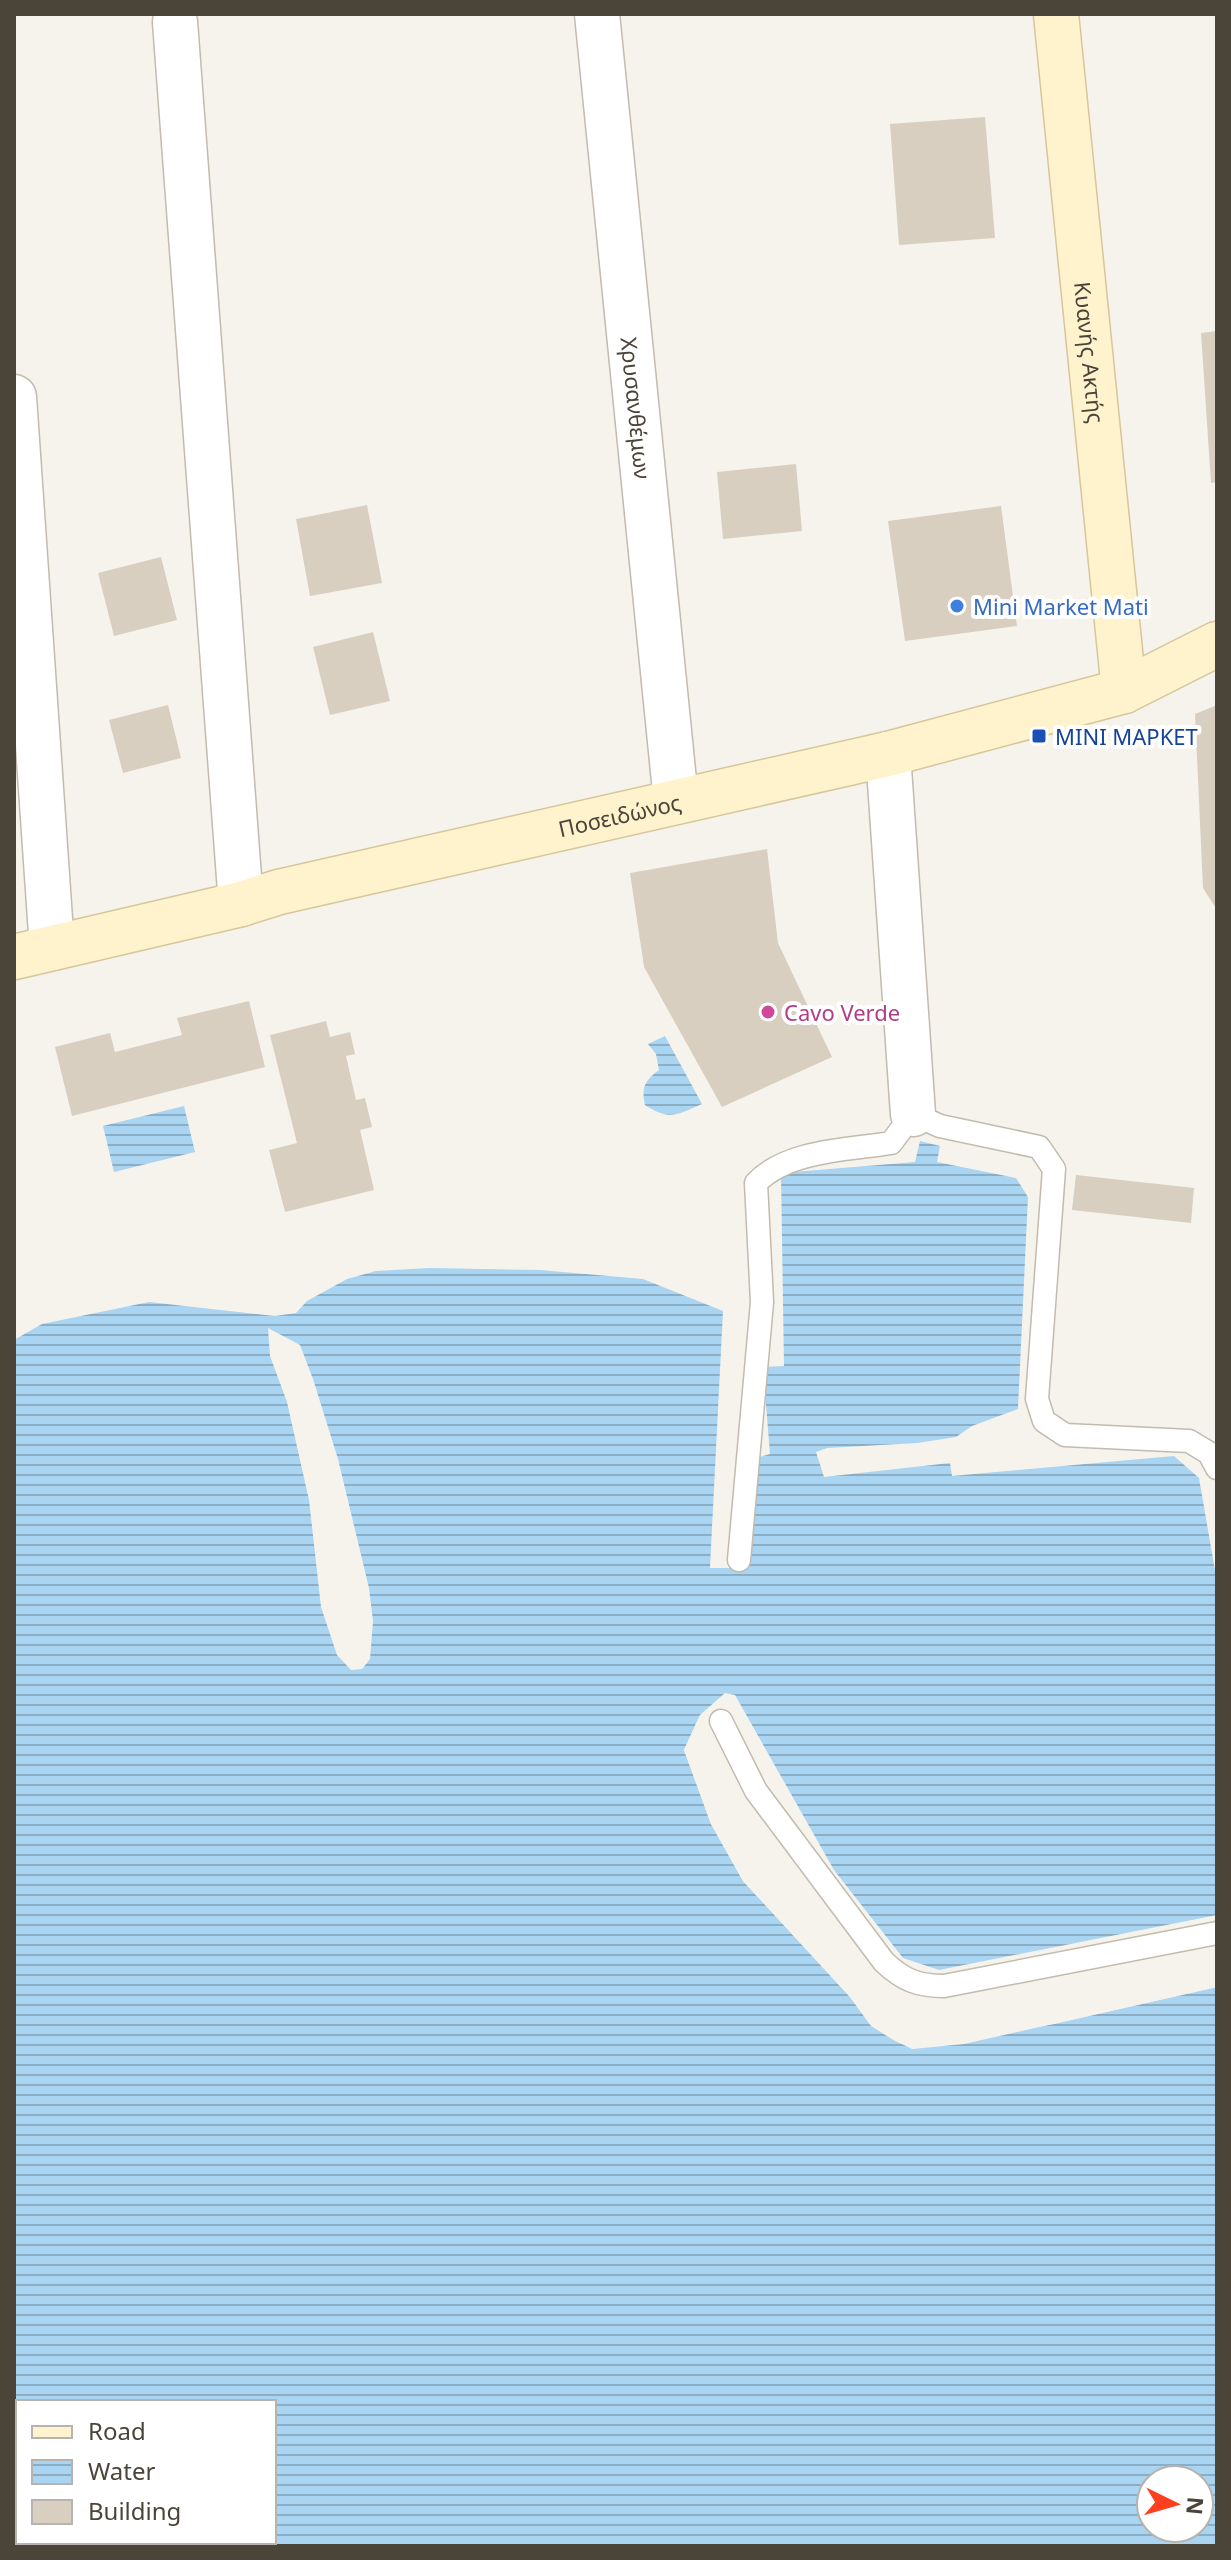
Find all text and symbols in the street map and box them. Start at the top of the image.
street label: Κυανής Ακτής [1068,280,1112,425]
street label: Χρυσανθέμων [615,336,659,480]
place label: Mini Market Mati [973,591,1149,621]
marker: Mini Market Mati [948,597,966,615]
place label: ΜΙΝΙ ΜΑΡΚΕΤ [1055,721,1198,751]
marker: ΜΙΝΙ ΜΑΡΚΕΤ [1030,727,1048,745]
street label: Ποσειδώνος [555,786,684,843]
place label: Cavo Verde [784,997,900,1027]
marker: Cavo Verde [759,1003,777,1021]
legend [16,2400,276,2544]
text: Road [88,2414,146,2447]
text: Water [88,2454,156,2487]
north arrow [1135,2464,1215,2544]
text: Building [88,2494,181,2527]
text: N [1180,2496,1212,2516]

